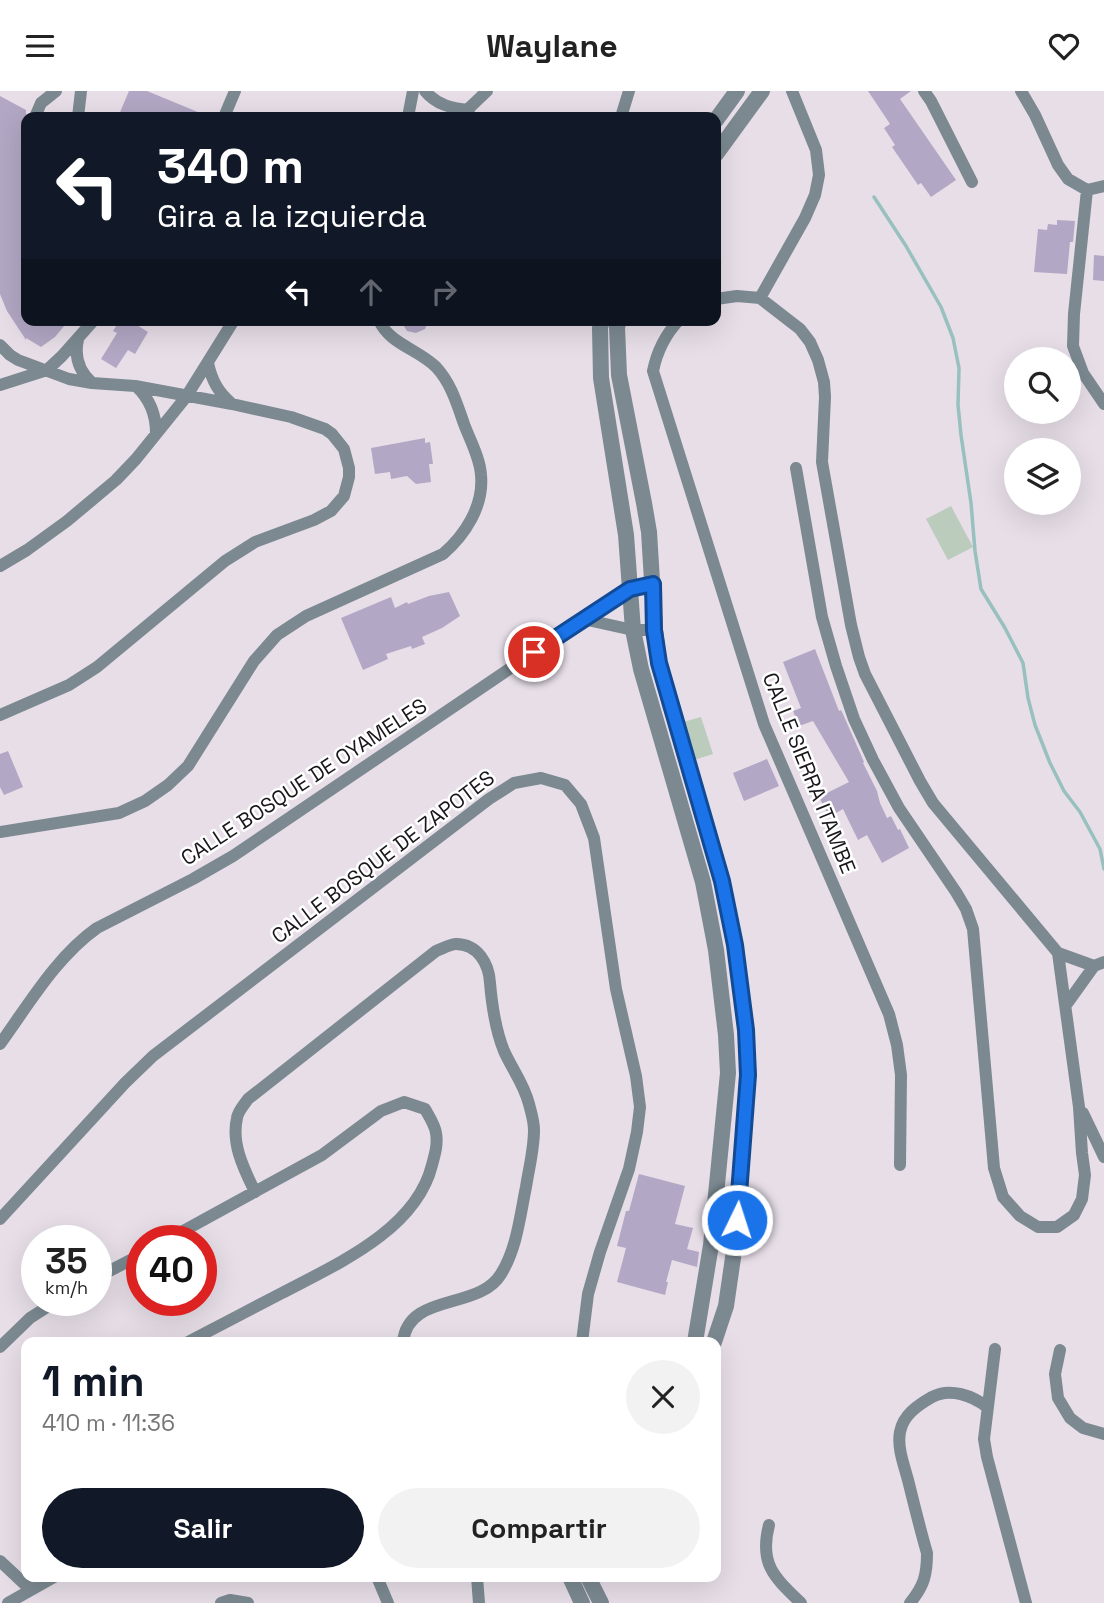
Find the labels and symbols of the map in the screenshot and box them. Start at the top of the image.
pin [504,622,564,682]
street label: CALLE SIERRA ITAMBE [757,668,862,877]
street label: CALLE BOSQUE DE OYAMELES [176,692,432,871]
street label: CALLE BOSQUE DE ZAPOTES [266,764,500,949]
position arrow [700,1183,774,1257]
speed limit sign: 40 [126,1225,217,1316]

